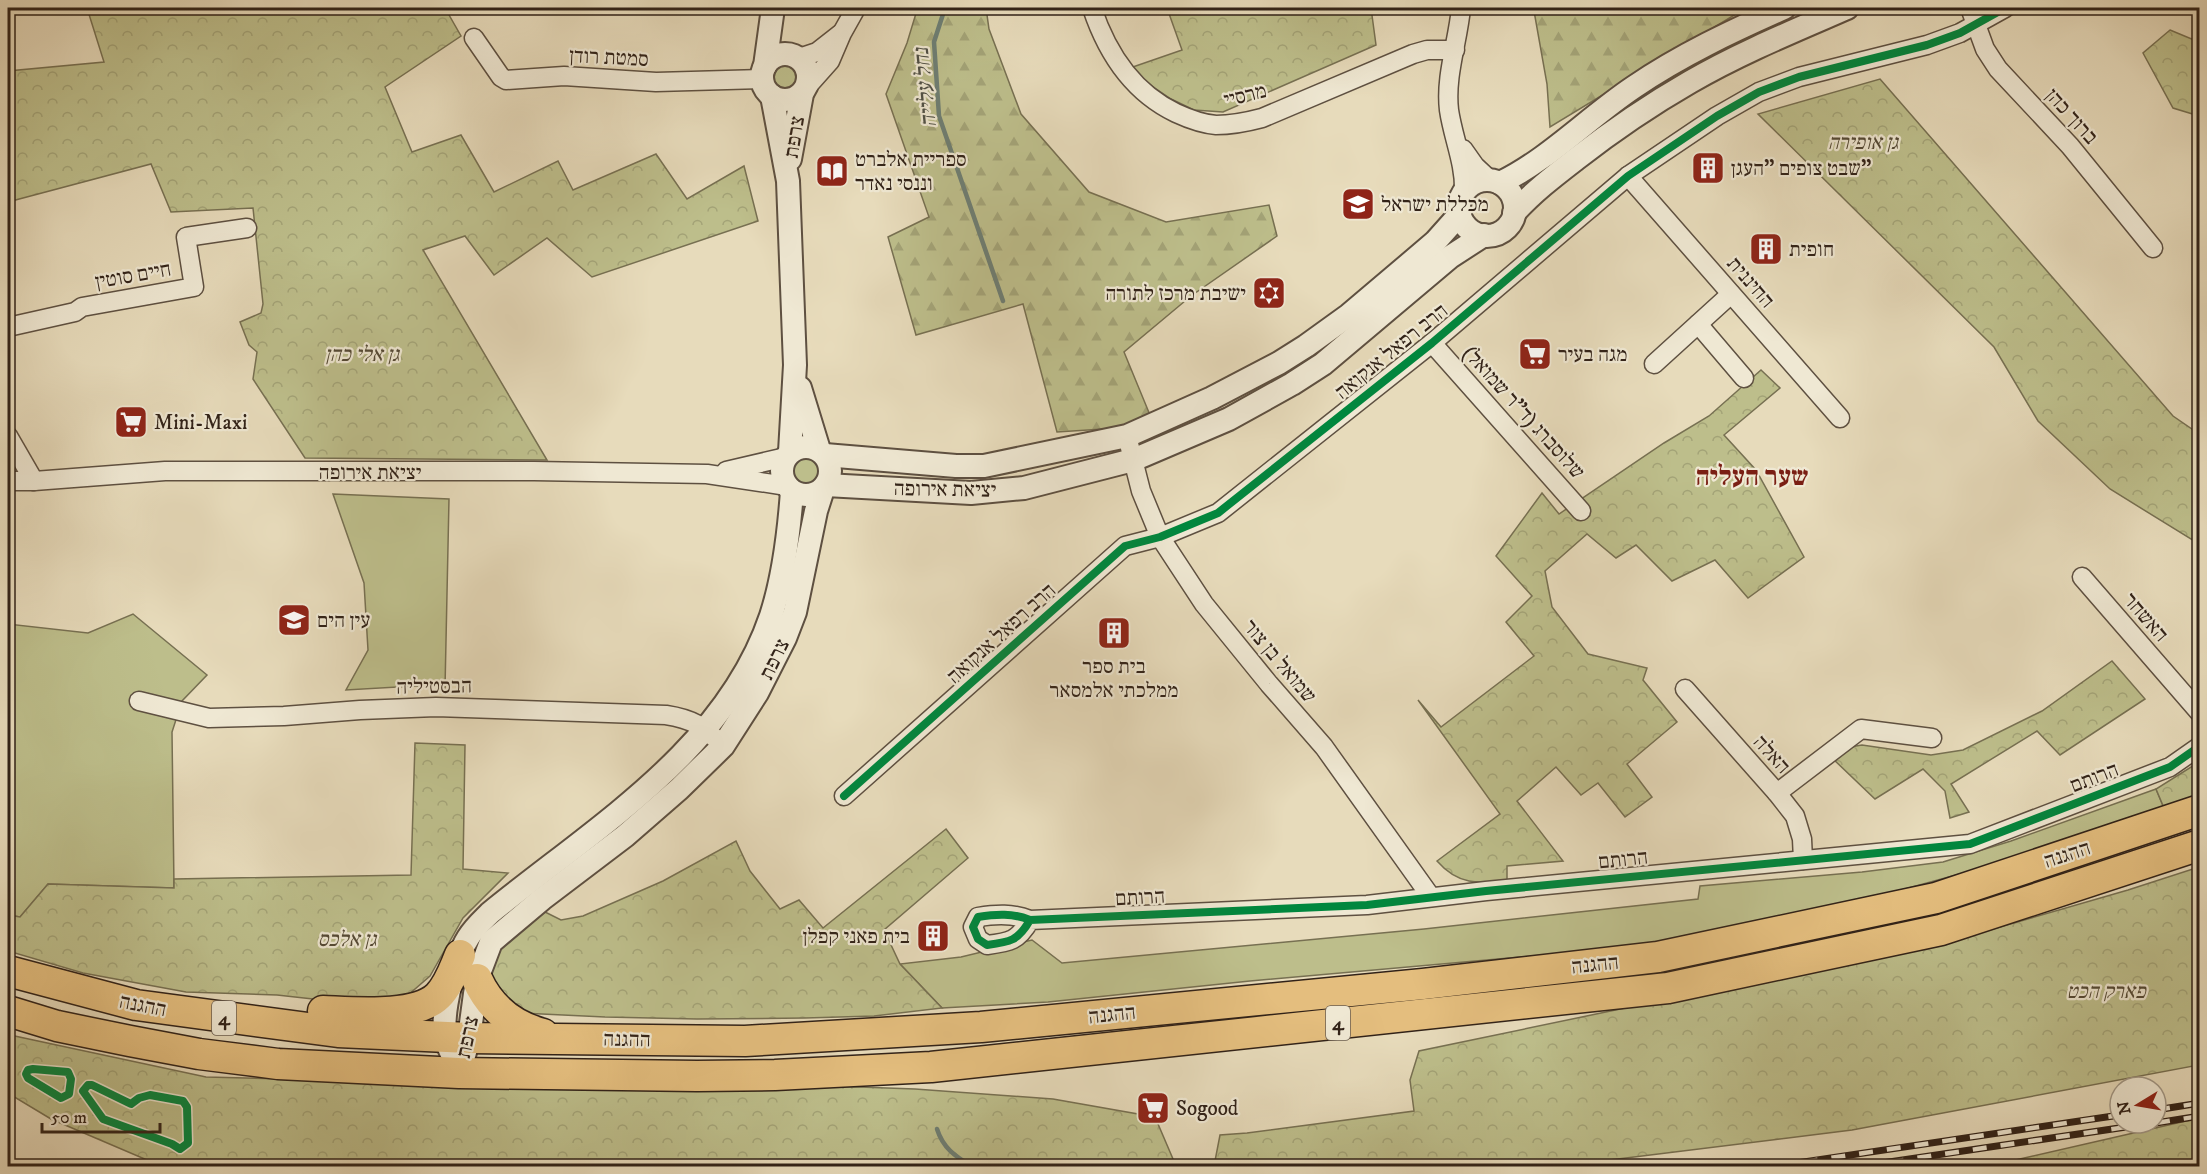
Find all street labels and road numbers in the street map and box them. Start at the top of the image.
street label: סמטת רודן [569,43,649,73]
street label: מרסיי [1221,78,1269,114]
street label: ברוך כהן [2039,83,2103,150]
street label: צרפת [779,114,811,160]
street label: החיננית [1721,252,1780,314]
street label: חיים סוטין [93,257,173,295]
street label: הרב רפאל אנקואה [1330,298,1454,405]
street label: שלוסברג (ד"ר שמואל) [1457,341,1590,485]
street label: יציאת אירופה [319,460,422,486]
street label: יציאת אירופה [893,476,997,504]
street label: הרב רפאל אנקואה [942,578,1062,690]
street label: האשחר [2117,588,2174,648]
street label: שמואל בן צור [1237,615,1322,709]
street label: צרפת [754,635,796,684]
street label: הבסטיליה [396,673,472,701]
street label: האלה [1747,730,1796,780]
street label: הרותם [2066,757,2122,799]
street label: ההגנה [2041,835,2094,875]
street label: הרותם [1597,844,1649,876]
street label: הרותם [1114,884,1166,912]
street label: ההגנה [1570,950,1620,980]
street label: ההגנה [117,989,169,1023]
street label: ההגנה [1087,1000,1137,1030]
road number: 4 [212,1001,236,1035]
road number: 4 [1326,1006,1350,1040]
street label: צרפת [451,1014,485,1061]
street label: ההגנה [603,1027,651,1053]

